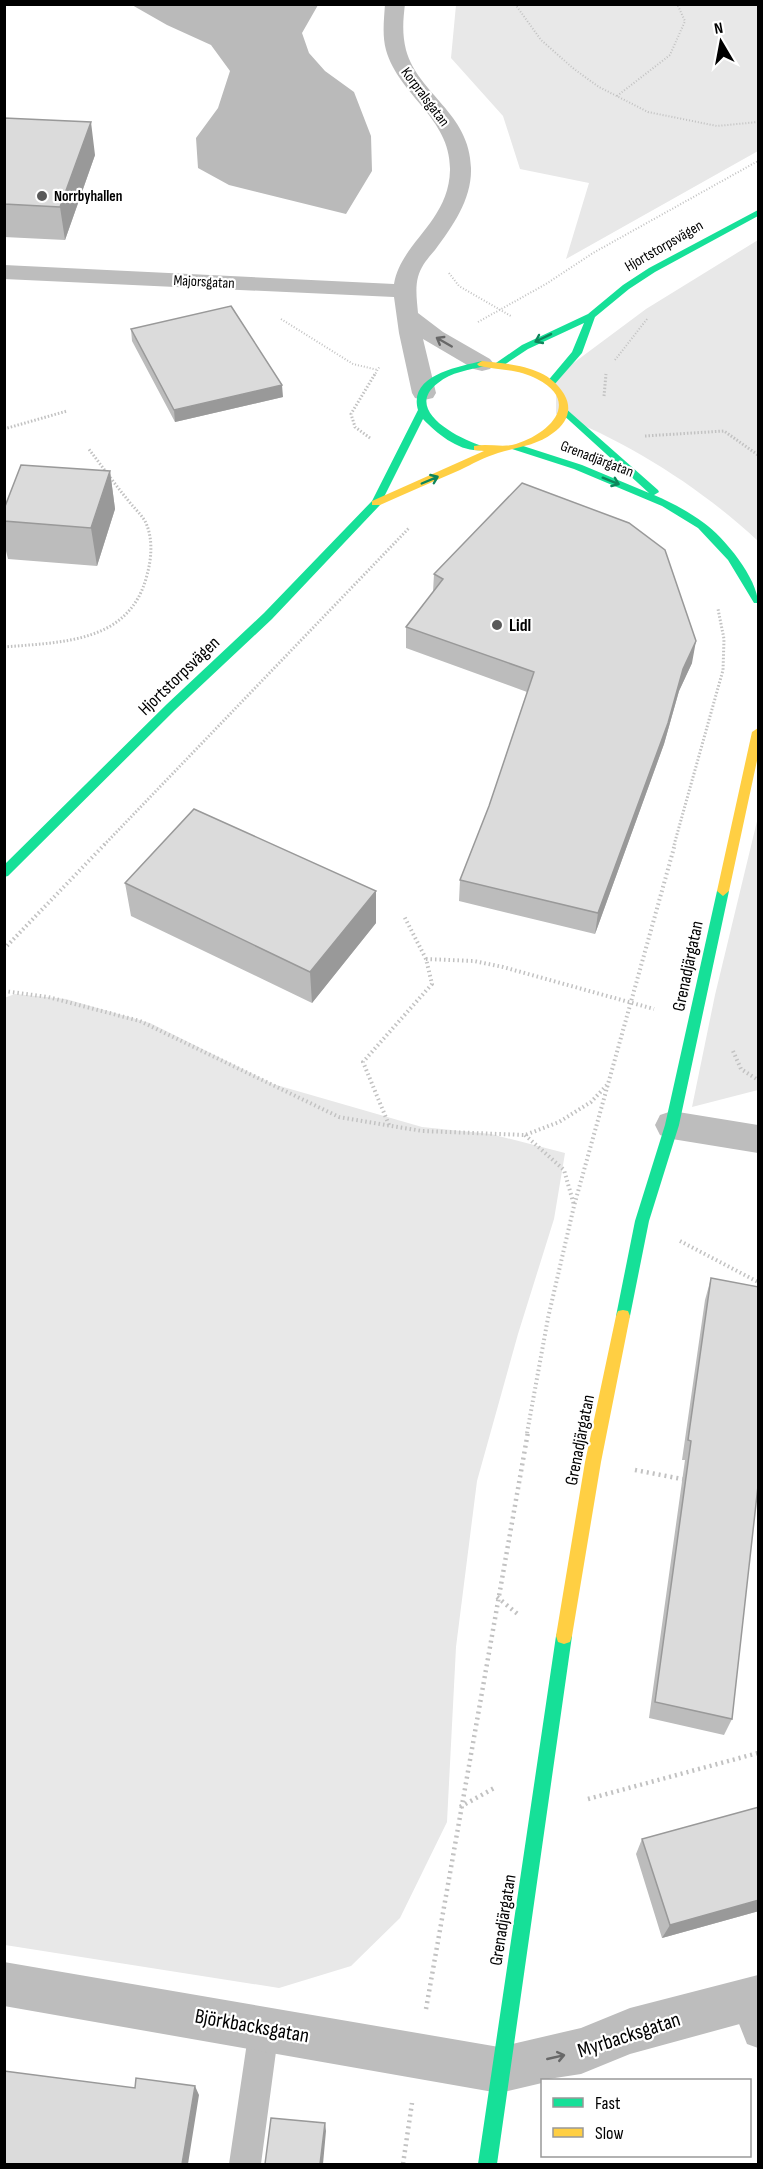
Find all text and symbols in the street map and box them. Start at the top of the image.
north arrow [691,12,751,72]
text: N [713,19,725,39]
street label: Korpralsgatan [397,64,453,130]
place label: Norrbyhallen [54,187,122,206]
marker: Norrbyhallen [35,189,49,203]
street label: Hjortstorpsvägen [622,216,706,276]
street label: Majorsgatan [173,271,235,293]
one-way arrow [535,332,553,344]
one-way arrow [436,336,453,348]
street label: Grenadjärgatan [558,436,636,482]
one-way arrow [420,474,438,485]
one-way arrow [601,476,619,487]
place label: Lidl [509,615,531,636]
marker: Lidl [490,618,504,632]
street label: Hjortstorpsvägen [134,632,224,720]
street label: Grenadjärgatan [668,919,708,1013]
street label: Grenadjärgatan [561,1393,599,1487]
street label: Grenadjärgatan [485,1873,521,1967]
street label: Björkbacksgatan [193,2004,311,2048]
street label: Myrbacksgatan [574,2007,684,2063]
one-way arrow [546,2050,565,2062]
legend [541,2079,751,2157]
text: Fast [595,2093,621,2114]
text: Slow [595,2123,624,2144]

